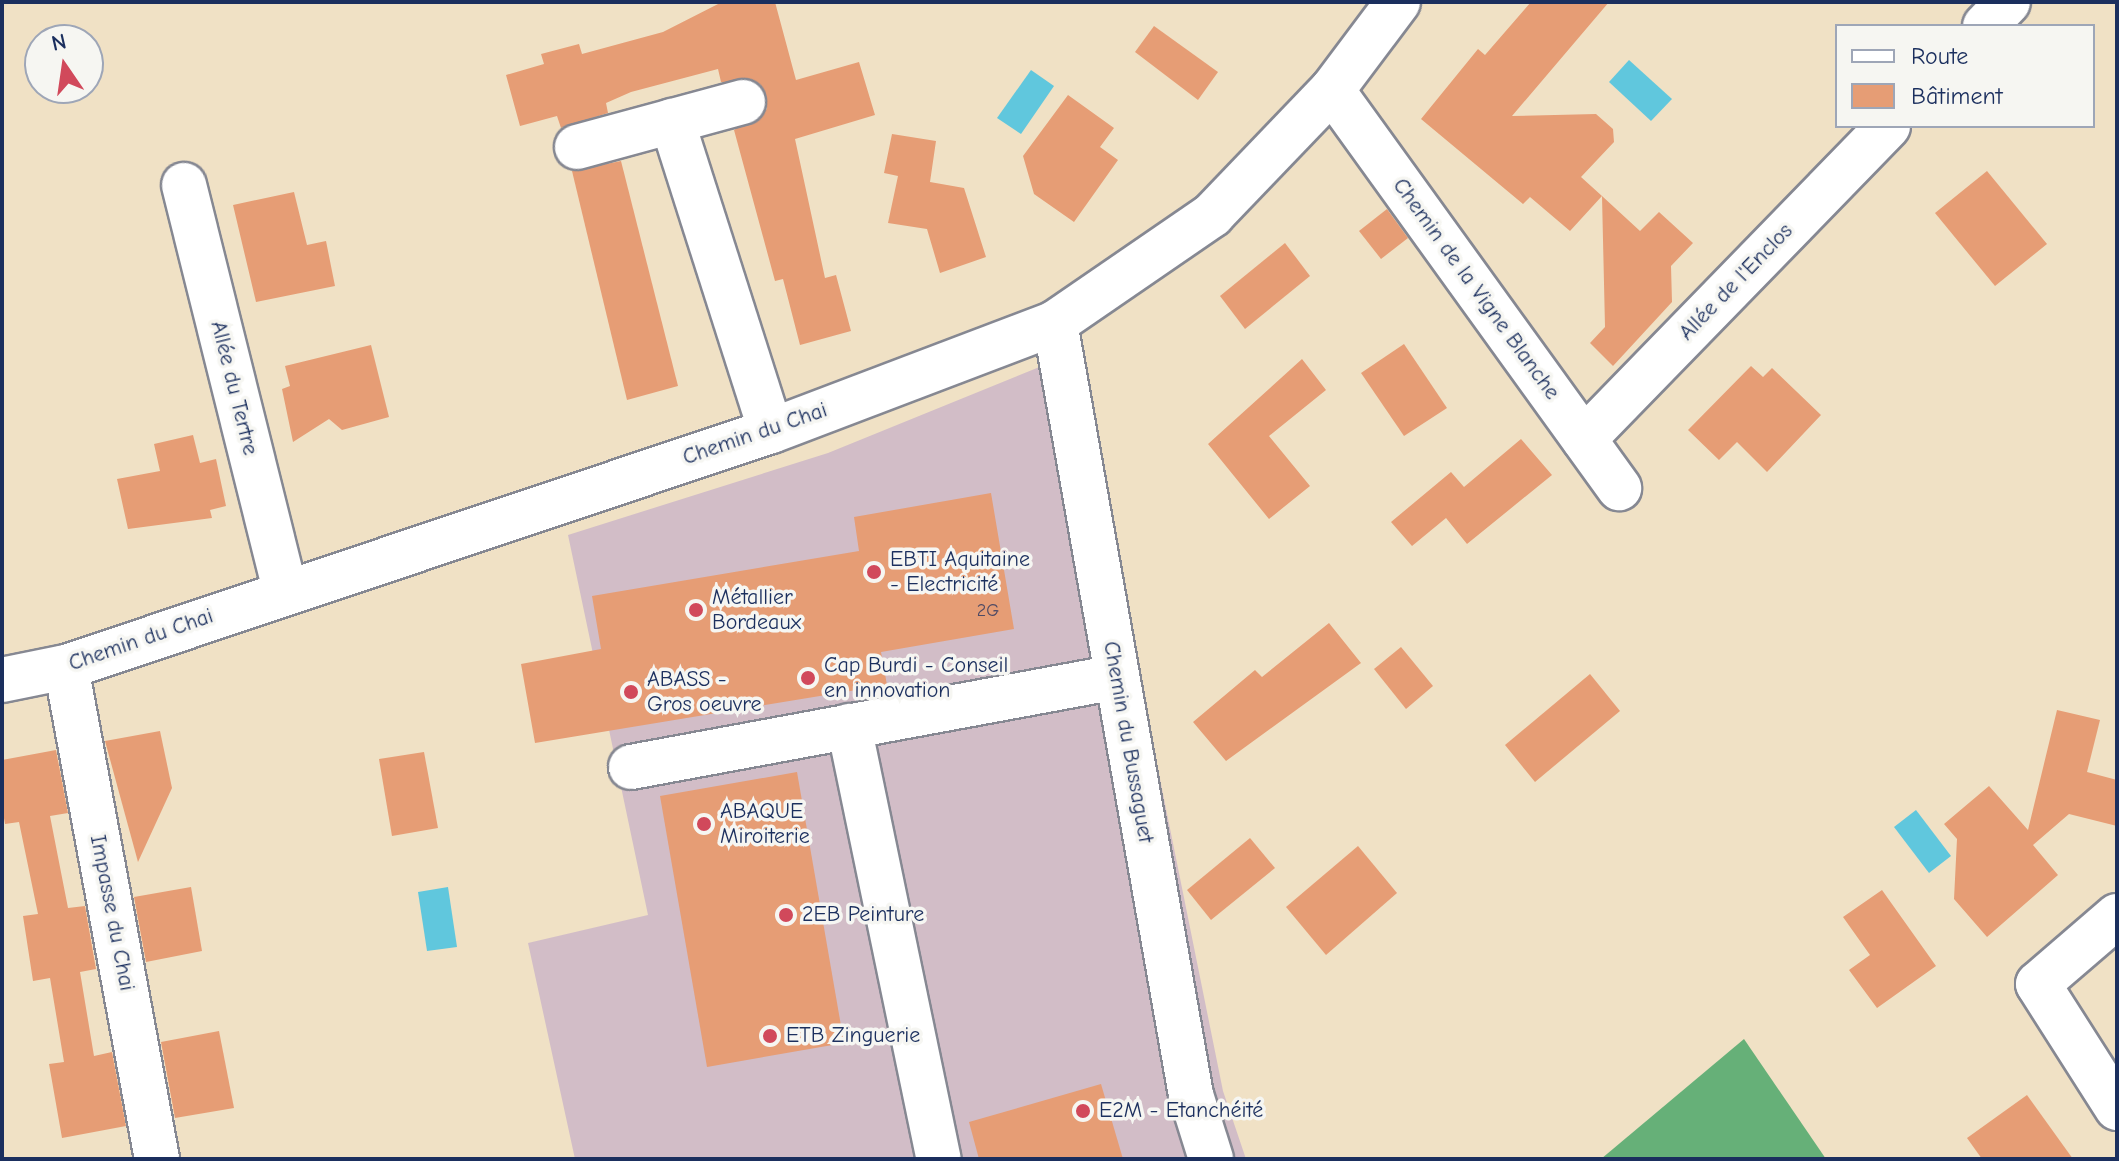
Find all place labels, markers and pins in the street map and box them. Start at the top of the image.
place label: EBTI Aquitaine - Electricité [890,546,1030,598]
marker: EBTI Aquitaine - Electricité [865,563,883,581]
place label: Métallier Bordeaux [712,584,801,636]
marker: Métallier Bordeaux [687,601,705,619]
place label: Cap Burdi - Conseil en innovation [824,652,1008,704]
place label: ABASS - Gros oeuvre [647,666,762,718]
marker: Cap Burdi - Conseil en innovation [799,669,817,687]
marker: ABASS - Gros oeuvre [622,683,640,701]
place label: ABAQUE Miroiterie [720,798,810,850]
marker: ABAQUE Miroiterie [695,815,713,833]
place label: 2EB Peinture [802,902,924,928]
marker: 2EB Peinture [777,906,795,924]
place label: ETB Zinguerie [786,1023,920,1049]
marker: ETB Zinguerie [761,1027,779,1045]
place label: E2M - Etanchéité [1099,1098,1263,1124]
marker: E2M - Etanchéité [1074,1102,1092,1120]

